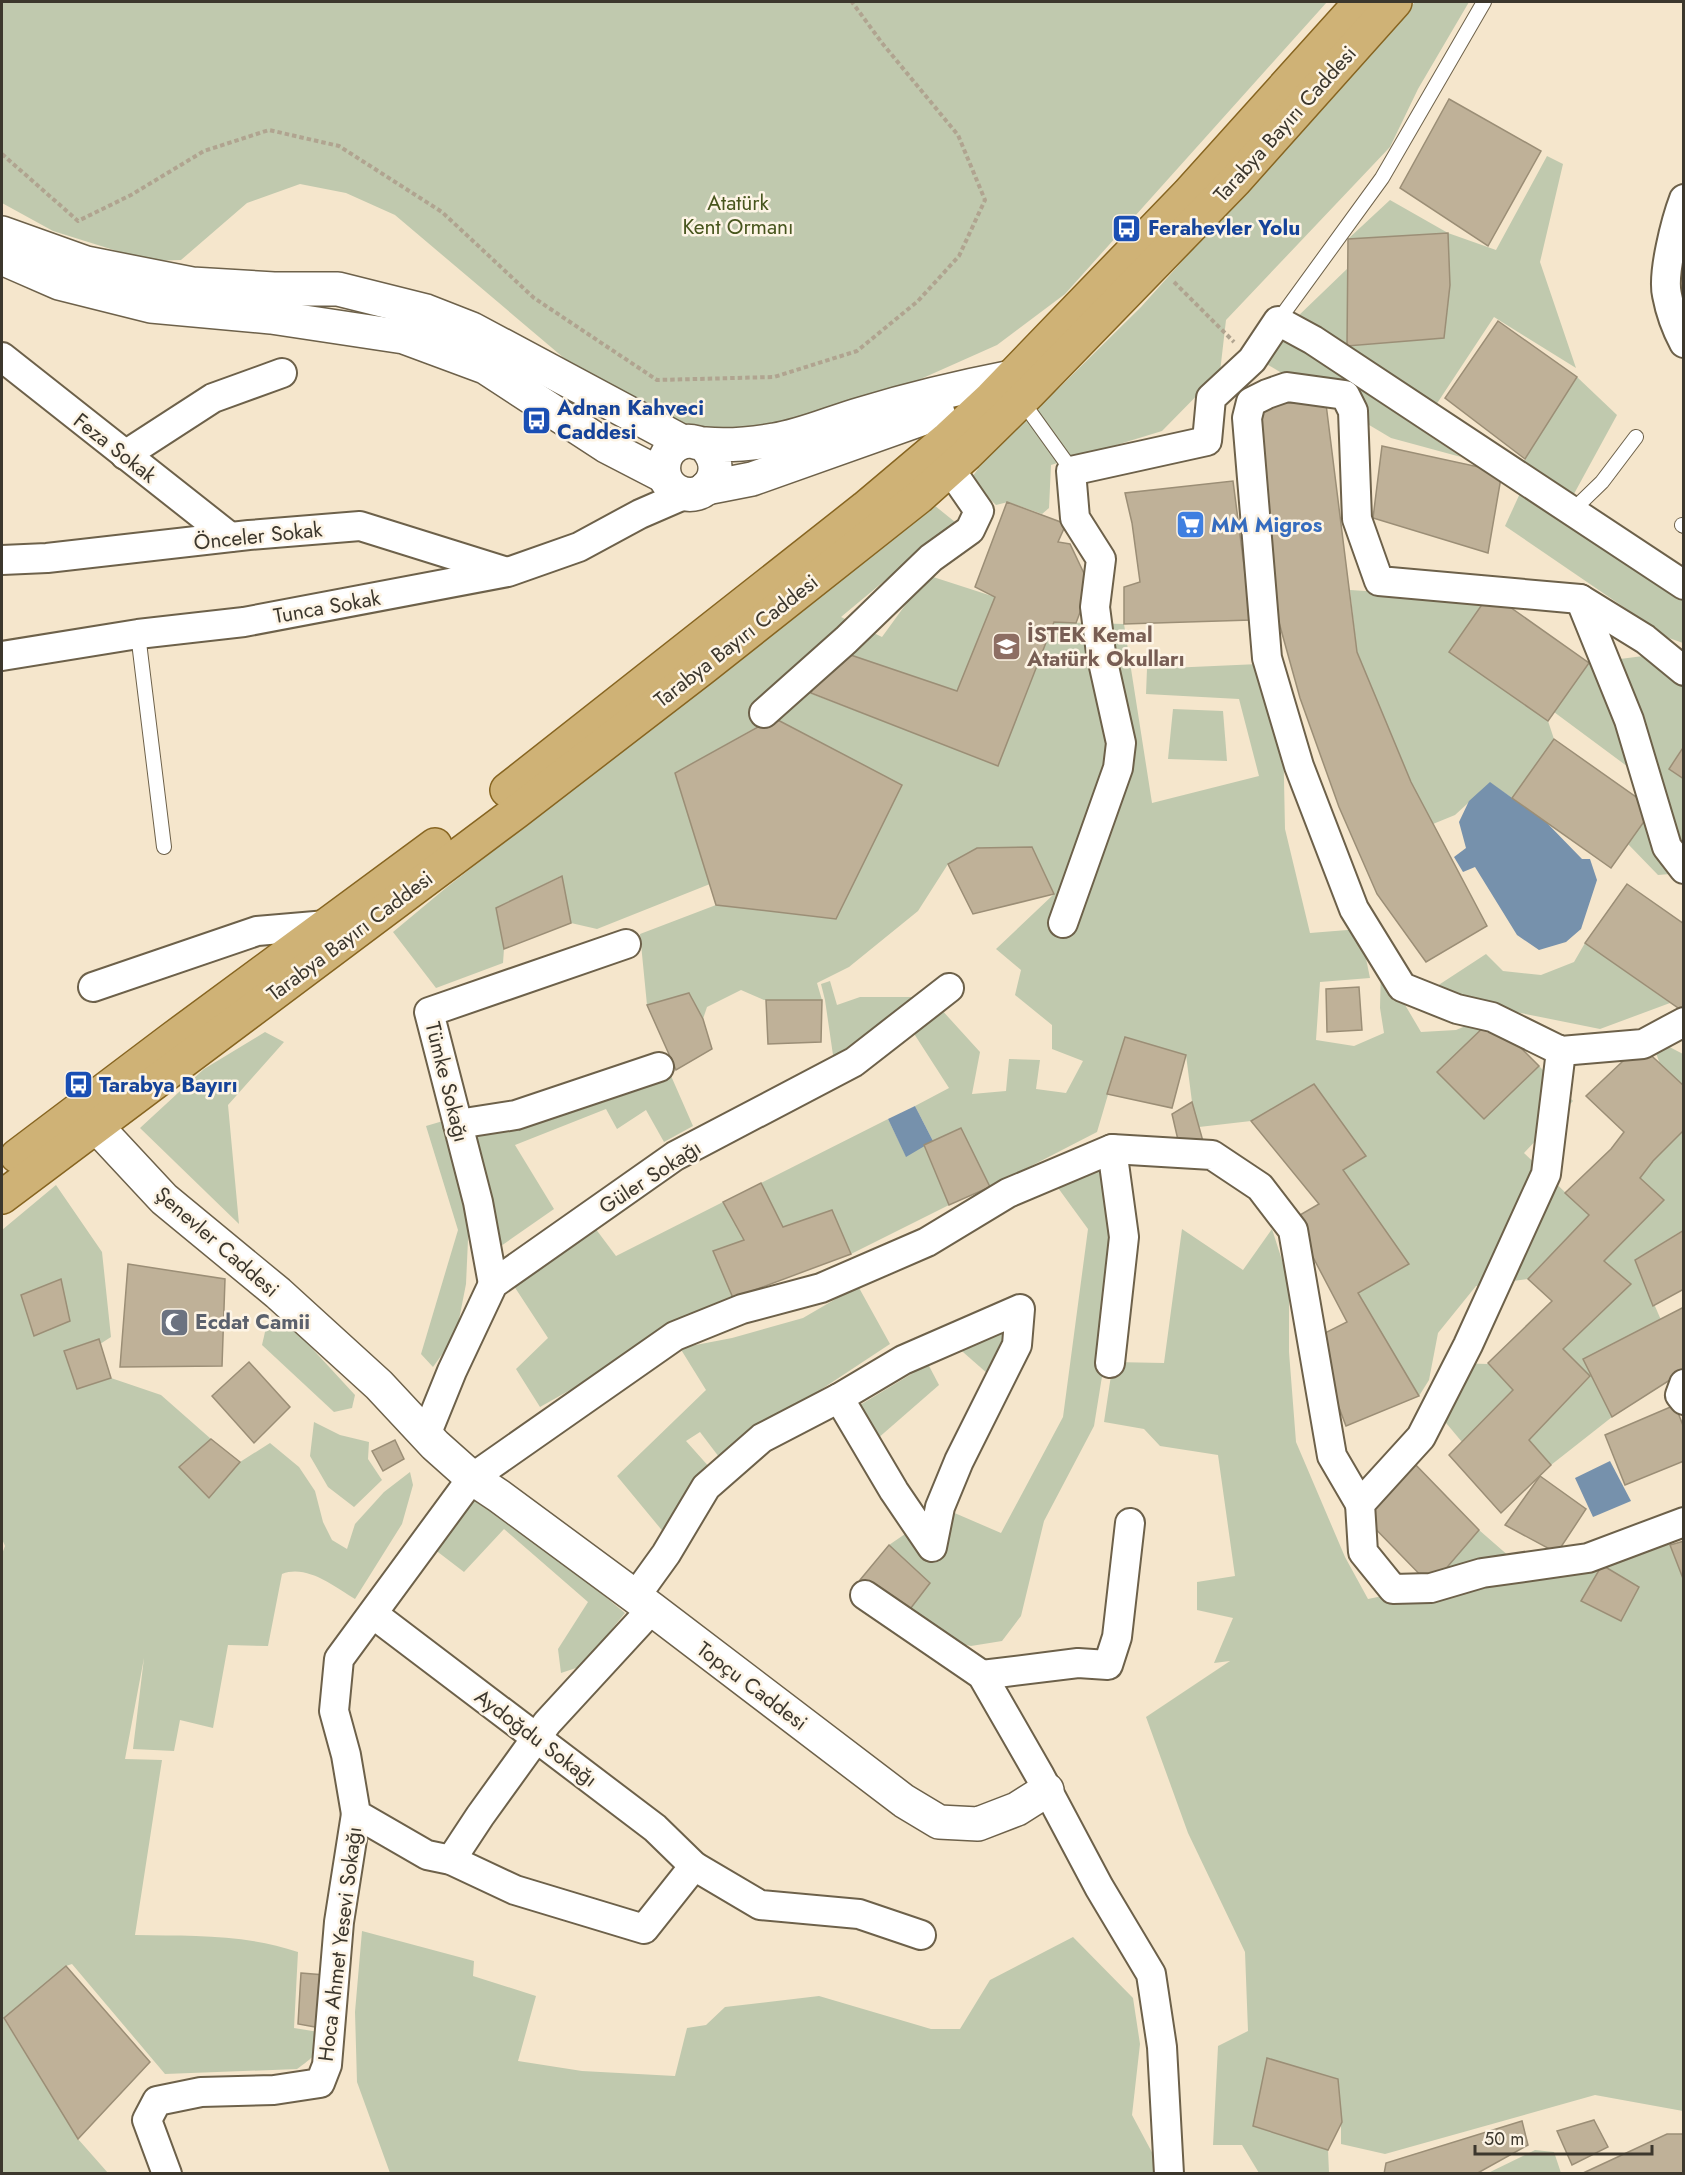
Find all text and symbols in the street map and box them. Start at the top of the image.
street label: Tarabya Bayırı Caddesi [1207,39,1363,209]
park label: Atatürk Kent Ormanı [682,188,794,242]
bus stop icon: Ferahevler Yolu [1111,212,1143,244]
place label: Ferahevler Yolu [1148,213,1300,243]
place label: Adnan Kahveci Caddesi [556,393,704,447]
bus stop icon: Adnan Kahveci Caddesi [520,404,552,436]
street label: Feza Sokak [67,406,163,490]
supermarket icon: MM Migros [1174,509,1206,541]
place label: MM Migros [1211,510,1323,540]
street label: Önceler Sokak [192,514,325,558]
street label: Tarabya Bayırı Caddesi [648,567,824,715]
street label: Tunca Sokak [271,583,384,631]
place label: İSTEK Kemal Atatürk Okulları [1026,620,1185,674]
school or university icon: İSTEK Kemal Atatürk Okulları [990,631,1022,663]
street label: Tarabya Bayırı Caddesi [261,864,439,1008]
street label: Tümke Sokağı [418,1019,476,1145]
bus stop icon: Tarabya Bayırı [62,1069,94,1101]
place label: Tarabya Bayırı [99,1070,237,1100]
street label: Güler Sokağı [593,1133,707,1221]
street label: Şenevler Caddesi [149,1180,285,1304]
mosque icon: Ecdat Camii [158,1306,190,1338]
place label: Ecdat Camii [195,1307,310,1337]
street label: Topçu Caddesi [690,1634,814,1738]
street label: Aydoğdu Sokağı [468,1682,604,1794]
street label: Hoca Ahmet Yesevi Sokağı [311,1825,369,2063]
scale bar [1475,2118,1652,2156]
text: 50 m [1484,2126,1524,2152]

